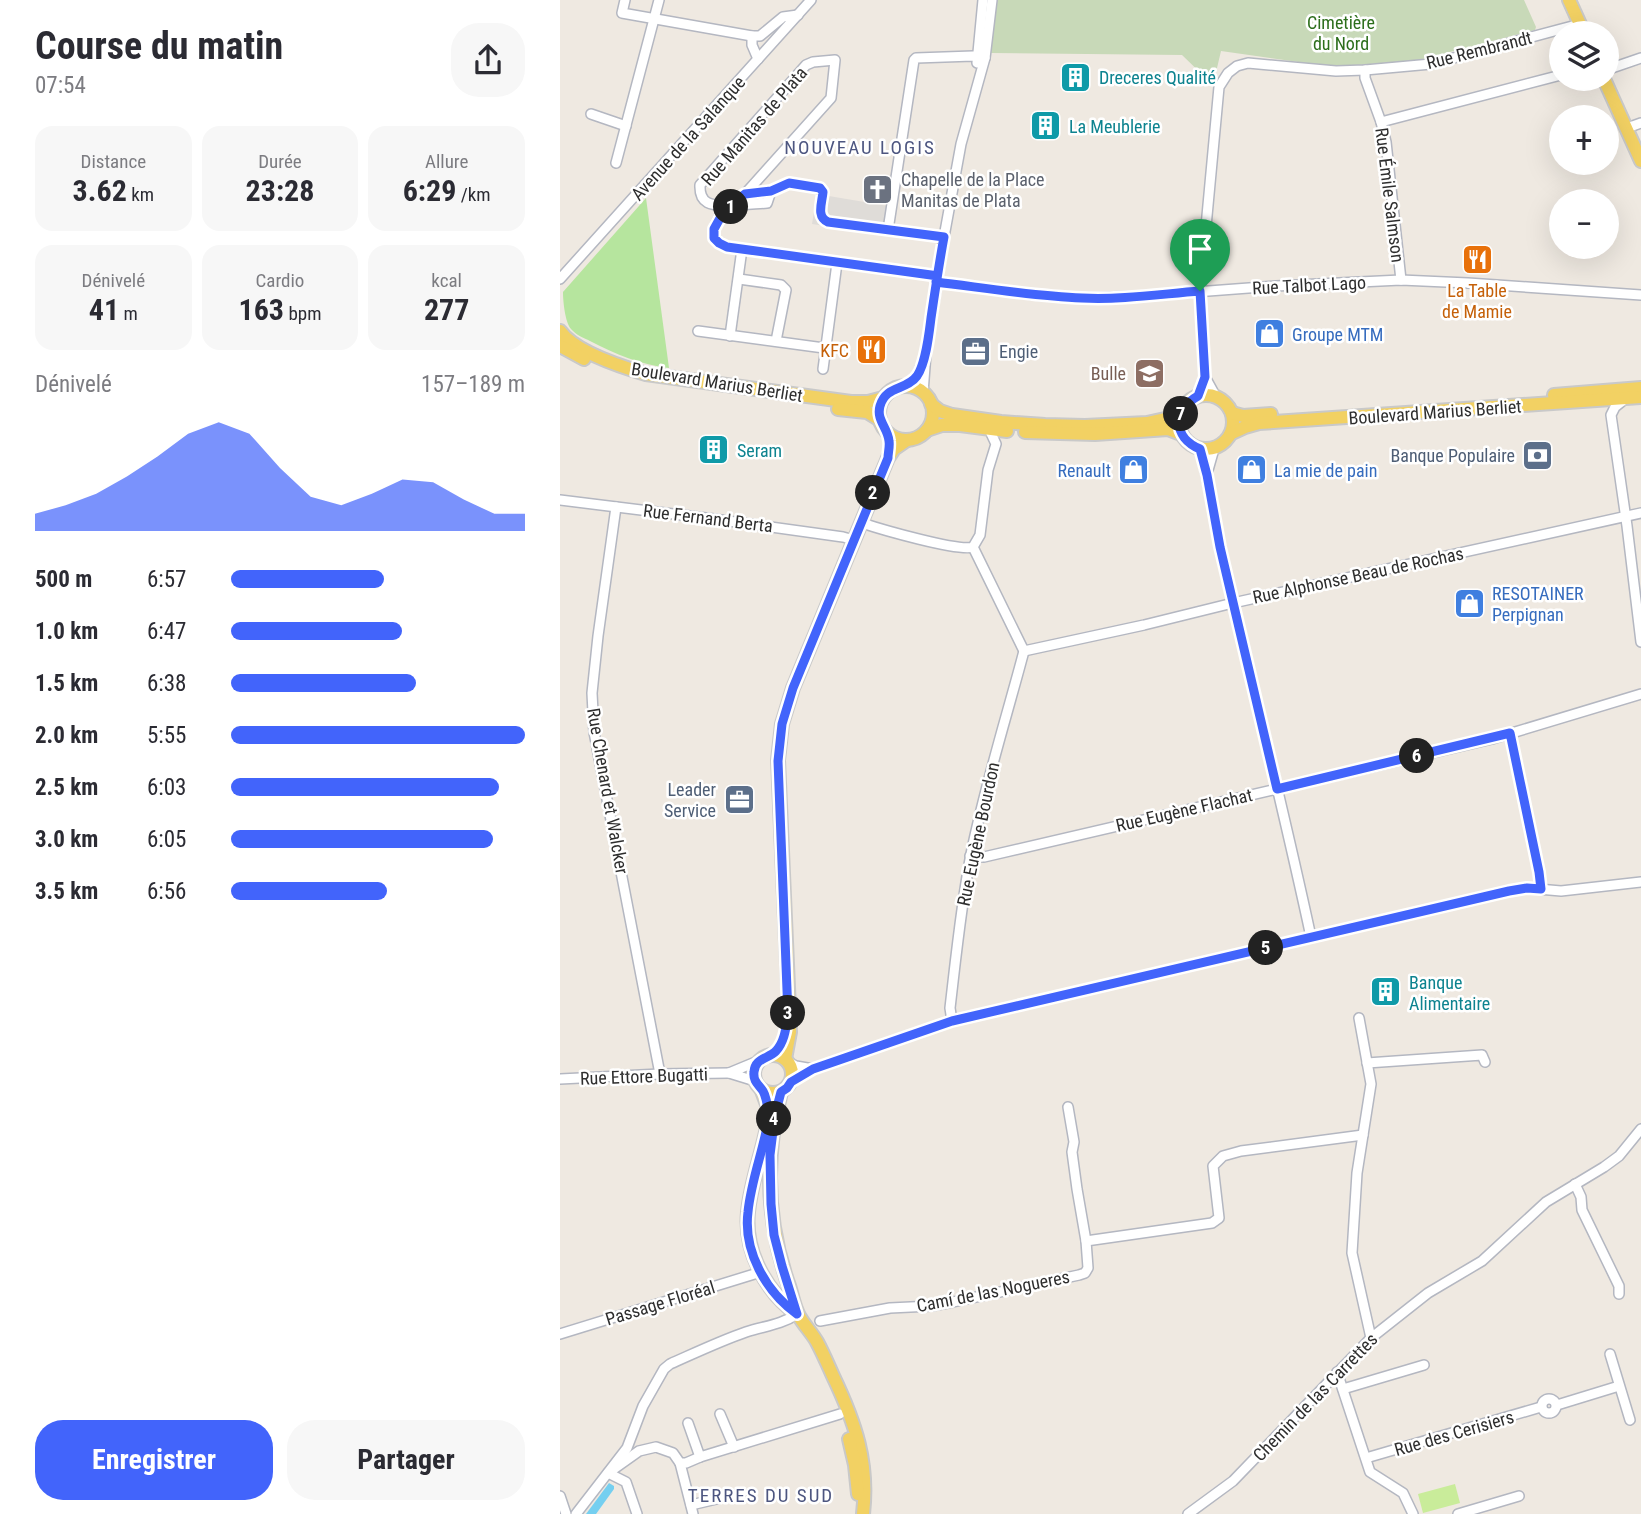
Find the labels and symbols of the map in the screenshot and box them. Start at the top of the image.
park label: Cimetière du Nord [1307,12,1375,54]
street label: Rue Rembrandt [1424,27,1534,73]
building icon: Dreceres Qualité [1059,60,1093,94]
street label: Rue Manitas de Plata [697,62,811,190]
place label: Dreceres Qualité [1099,67,1216,88]
street label: Avenue de la Salanque [627,72,749,204]
building icon: La Meublerie [1029,109,1063,143]
place label: La Meublerie [1069,116,1161,137]
street label: Rue Émile Salmson [1371,126,1409,264]
district label: NOUVEAU LOGIS [784,136,936,159]
place label: Chapelle de la Place Manitas de Plata [901,169,1045,211]
church icon: Chapelle de la Place Manitas de Plata [861,172,895,206]
pin: 1 [714,190,748,224]
pin [1170,219,1230,291]
restaurant icon: La Table de Mamie [1460,242,1494,276]
street label: Rue Talbot Lago [1251,272,1367,298]
place label: La Table de Mamie [1442,280,1512,322]
shop icon: Groupe MTM [1252,317,1286,351]
place label: Groupe MTM [1292,324,1383,345]
restaurant icon: KFC [855,333,889,367]
office icon: Engie [959,334,993,368]
place label: KFC [820,340,849,361]
place label: Engie [999,341,1038,362]
school or university icon: Bulle [1132,356,1166,390]
street label: Boulevard Marius Berliet [630,358,804,406]
place label: Bulle [1091,363,1126,384]
street label: Boulevard Marius Berliet [1348,395,1522,429]
pin: 7 [1164,396,1198,432]
building icon: Seram [697,433,731,467]
bank icon: Banque Populaire [1521,438,1555,472]
place label: Seram [737,440,782,461]
place label: Banque Populaire [1390,445,1515,466]
shop icon: Renault [1117,453,1151,487]
shop icon: La mie de pain [1234,453,1268,487]
place label: Renault [1058,460,1111,481]
place label: La mie de pain [1274,460,1377,481]
pin: 2 [856,476,890,510]
street label: Rue Fernand Berta [642,500,774,536]
street label: Rue Alphonse Beau de Rochas [1251,542,1465,608]
place label: RESOTAINER Perpignan [1492,583,1584,625]
shop icon: RESOTAINER Perpignan [1452,586,1486,620]
street label: Rue Chenard et Walcker [583,706,633,876]
pin: 6 [1400,738,1434,774]
street label: Rue Eugène Bourdon [952,760,1004,908]
place label: Leader Service [664,779,717,821]
office icon: Leader Service [722,782,756,816]
street label: Rue Eugène Flachat [1114,784,1254,836]
pin: 5 [1248,930,1284,965]
place label: Banque Alimentaire [1409,972,1490,1014]
building icon: Banque Alimentaire [1369,975,1403,1009]
pin: 3 [770,996,806,1030]
street label: Rue Ettore Bugatti [580,1063,708,1089]
pin: 4 [756,1102,792,1136]
street label: Camí de las Nogueres [915,1266,1071,1316]
street label: Passage Floréal [603,1276,717,1330]
street label: Chemin de las Carrettes [1248,1329,1382,1465]
street label: Rue des Cerisiers [1392,1406,1516,1460]
district label: TERRES DU SUD [688,1484,834,1507]

